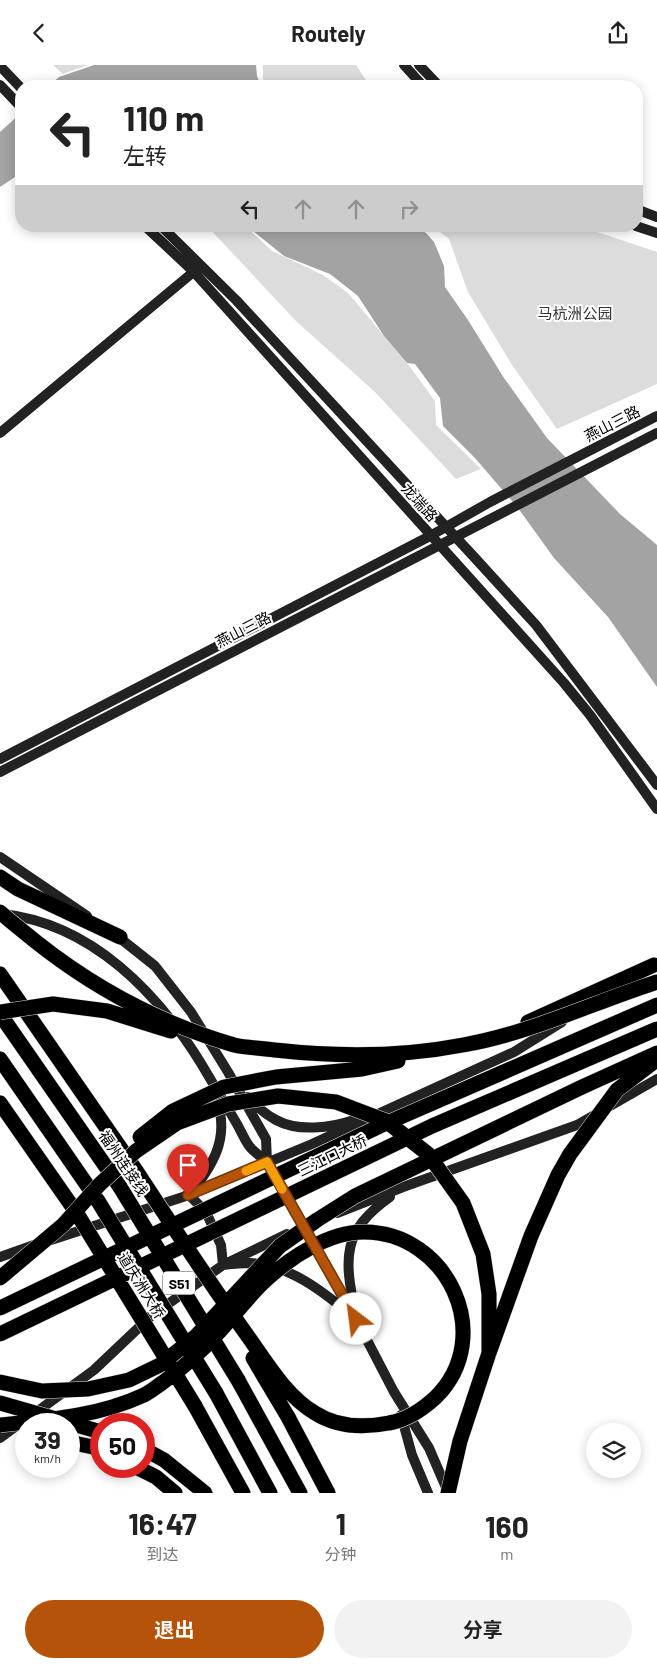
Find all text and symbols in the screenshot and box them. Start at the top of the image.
icon: back [25,19,53,47]
icon: share [604,19,632,47]
text: Routely [291,20,366,46]
text: 110 m [123,96,204,138]
icon: left [40,100,105,165]
text: 左转 [123,142,167,168]
icon: left [236,195,264,223]
icon: ahead [289,195,317,223]
icon: ahead [342,195,370,223]
icon: right [395,195,423,223]
park label: 马杭洲公园 [537,304,613,322]
street label: 燕山三路 [581,401,643,445]
street label: 龙瑞路 [398,479,442,525]
street label: 燕山三路 [212,607,274,651]
street label: 福州连接线 [96,1127,152,1199]
street label: 三江口大桥 [294,1130,370,1180]
pin [167,1144,209,1195]
icon: arrive [174,1151,202,1179]
street label: 道庆洲大桥 [114,1248,170,1322]
road number: S51 [163,1271,195,1295]
position arrow [329,1292,381,1344]
speed limit sign: 50 [90,1413,155,1478]
map controls [586,1423,641,1478]
button: layers [586,1423,641,1478]
text: 39 [34,1424,61,1454]
text: km/h [34,1451,61,1465]
text: 16:47 [128,1505,197,1541]
text: 1 [336,1505,346,1541]
text: 160 [485,1508,529,1544]
text: 到达 [146,1544,178,1563]
text: 分钟 [325,1544,357,1563]
text: m [500,1544,514,1563]
button: 退出 [25,1600,324,1658]
button: 分享 [334,1600,632,1658]

